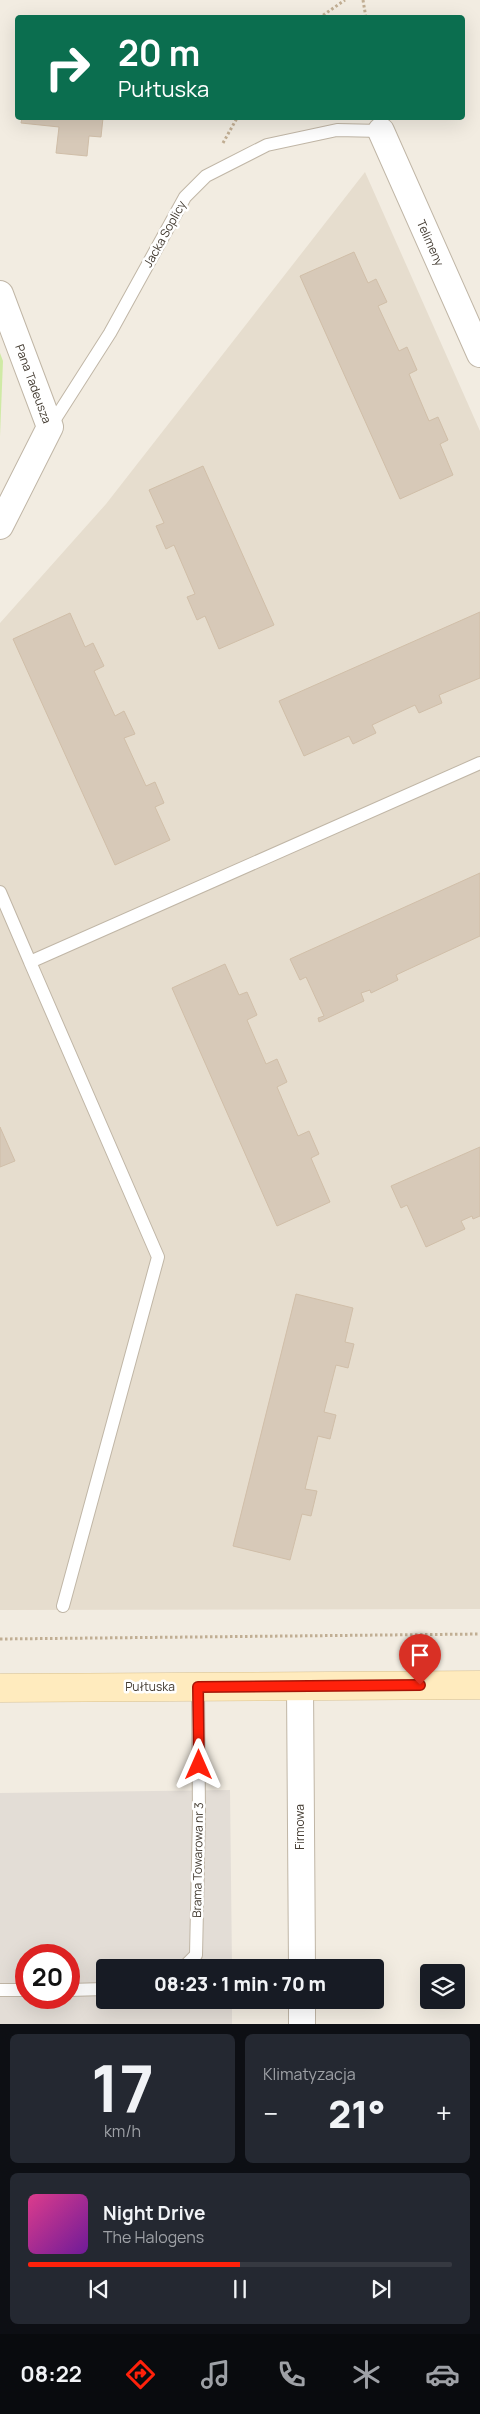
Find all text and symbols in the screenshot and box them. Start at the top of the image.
text: 20 m [118,29,200,77]
icon: right [35,35,100,100]
text: Pułtuska [118,74,209,104]
street label: Jacka Soplicy [139,197,190,270]
street label: Telimeny [413,217,448,269]
street label: Pana Tadeusza [11,342,56,426]
pin [399,1634,441,1685]
icon: arrive [406,1641,434,1669]
street label: Pułtuska [125,1678,175,1695]
position arrow [172,1738,224,1790]
street label: Brama Towarowa nr 3 [188,1802,207,1918]
street label: Firmowa [291,1804,308,1850]
speed limit sign: 20 [15,1944,80,2009]
map controls [420,1964,465,2009]
button: layers [420,1964,465,2009]
text: 08:23 · 1 min · 70 m [154,1971,326,1997]
text: 17 [91,2043,154,2132]
text: Klimatyzacja [263,2063,356,2085]
text: 21° [328,2087,386,2139]
text: − [263,2094,278,2132]
text: + [436,2094,452,2132]
text: km/h [104,2120,141,2142]
text: Night Drive [103,2200,205,2226]
text: The Halogens [103,2226,204,2248]
icon: previous [85,2275,113,2303]
icon: pause [226,2275,254,2303]
icon: next [367,2275,395,2303]
icon: directions [123,2357,158,2392]
icon: music [198,2357,233,2392]
icon: phone [274,2357,309,2392]
icon: climate [349,2357,384,2392]
icon: car [425,2357,460,2392]
text: 08:22 [20,2359,82,2389]

